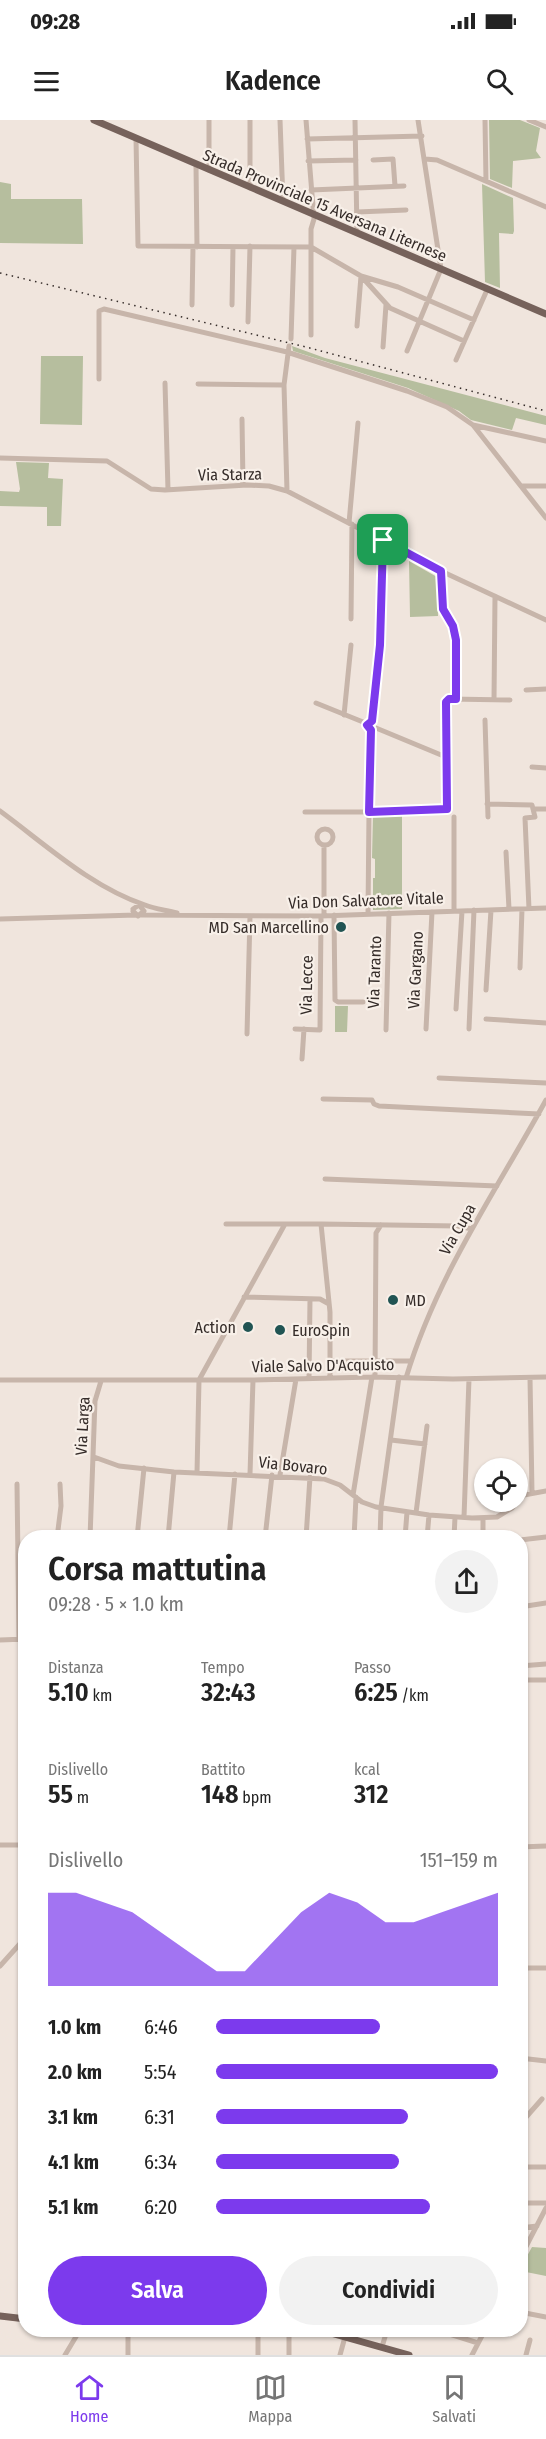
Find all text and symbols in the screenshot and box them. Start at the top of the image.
text: 09:28 [30,8,80,35]
icon: menu [30,65,63,98]
text: Kadence [225,65,321,97]
icon: search [483,65,516,98]
street label: Strada Provinciale 15 Aversana Liternese [200,145,450,266]
street label: Via Starza [198,464,262,485]
pin [357,514,408,565]
icon: arrive [366,523,399,556]
street label: Via Don Salvatore Vitale [288,888,444,913]
place label: MD San Marcellino [208,918,329,937]
marker: MD San Marcellino [334,920,348,934]
street label: Via Gargano [404,931,427,1010]
street label: Via Taranto [364,935,385,1009]
street label: Via Lecce [296,955,317,1015]
street label: Via Cupa [435,1200,480,1258]
place label: MD [405,1291,426,1310]
marker: MD [386,1293,400,1307]
place label: Action [195,1318,236,1337]
marker: Action [241,1320,255,1334]
place label: EuroSpin [292,1321,350,1340]
marker: EuroSpin [273,1323,287,1337]
street label: Viale Salvo D'Acquisto [251,1355,395,1376]
street label: Via Larga [71,1396,94,1456]
street label: Via Bovaro [258,1452,328,1479]
map controls [474,1458,528,1512]
button: locate [474,1458,528,1512]
text: Corsa mattutina [48,1549,267,1589]
button: share [435,1550,498,1613]
text: 09:28 · 5 × 1.0 km [48,1592,184,1616]
text: Distanza [48,1658,104,1677]
text: Tempo [201,1658,245,1677]
text: Passo [354,1658,391,1677]
text: 5.10 [48,1677,89,1708]
text: 32:43 [201,1677,256,1708]
text: 6:25 [354,1677,398,1708]
text: km [89,1686,112,1705]
text: /km [398,1686,429,1705]
text: Dislivello [48,1760,108,1779]
text: Battito [201,1760,246,1779]
text: kcal [354,1760,380,1779]
text: 55 [48,1779,73,1810]
text: 148 [201,1779,239,1810]
text: 312 [354,1779,388,1810]
text: m [73,1788,89,1807]
text: bpm [239,1788,272,1807]
text: Dislivello [48,1848,123,1872]
text: 151–159 m [420,1848,498,1872]
text: 1.0 km [48,2015,101,2039]
text: 6:46 [144,2015,178,2039]
text: 2.0 km [48,2060,102,2084]
text: 5:54 [144,2060,176,2084]
text: 3.1 km [48,2105,98,2129]
text: 6:31 [144,2105,175,2129]
text: 4.1 km [48,2150,99,2174]
text: 6:34 [144,2150,177,2174]
text: 5.1 km [48,2195,98,2219]
text: 6:20 [144,2195,177,2219]
button: Salva [48,2256,267,2325]
button: Condividi [279,2256,498,2325]
tab: Home [70,2371,108,2426]
tab: Mappa [248,2371,292,2426]
tab: Salvati [432,2371,476,2426]

